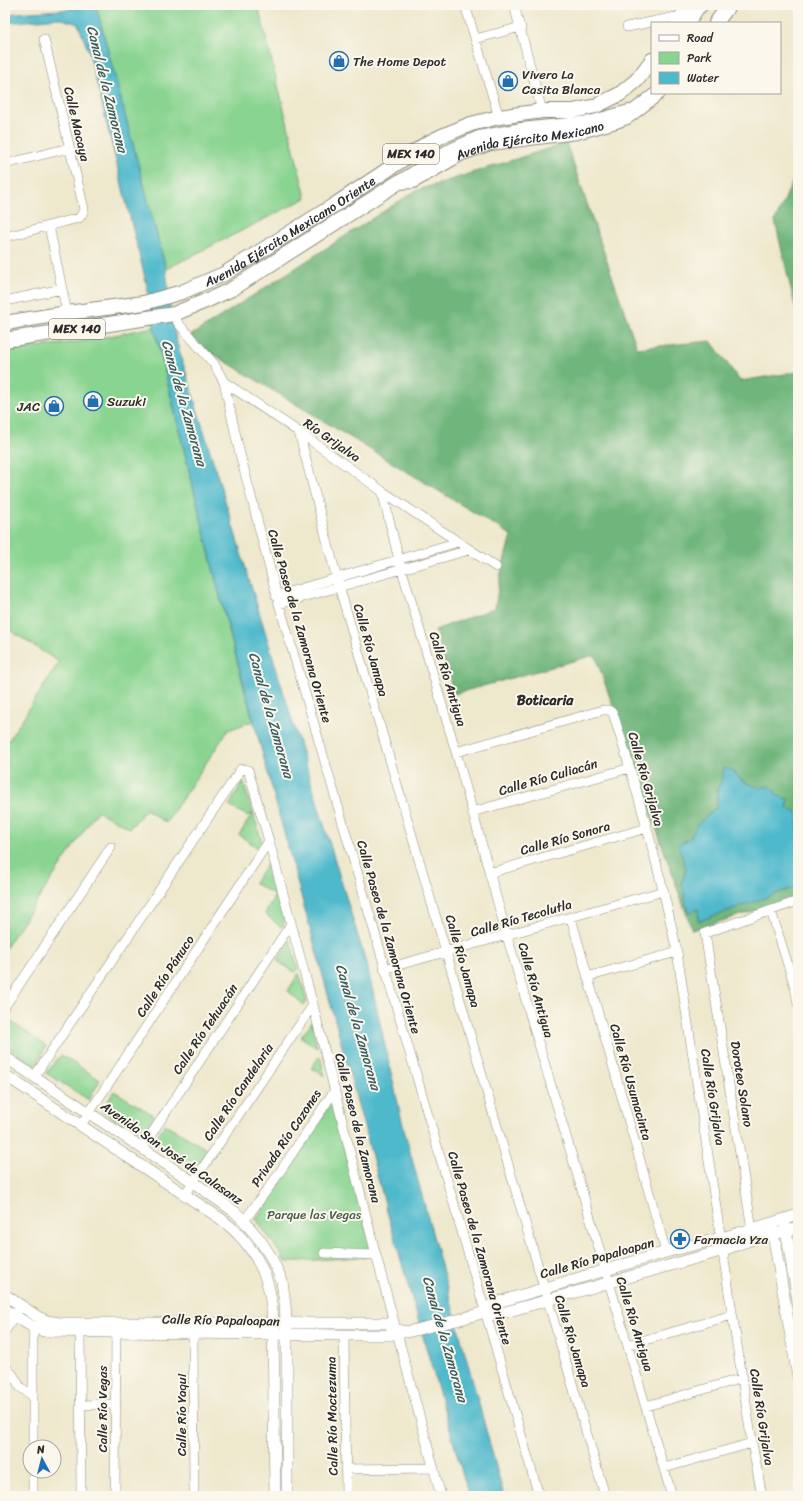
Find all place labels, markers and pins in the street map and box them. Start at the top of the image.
shop icon: The Home Depot [328,50,350,72]
place label: The Home Depot [353,50,446,73]
place label: Vivero La Casita Blanca [522,63,601,101]
shop icon: Vivero La Casita Blanca [497,70,519,92]
shop icon: Suzuki [82,390,104,412]
place label: Suzuki [107,390,146,413]
place label: JAC [16,395,40,418]
shop icon: JAC [43,395,65,417]
pharmacy icon: Farmacia Yza [669,1228,691,1250]
place label: Farmacia Yza [694,1228,769,1251]

